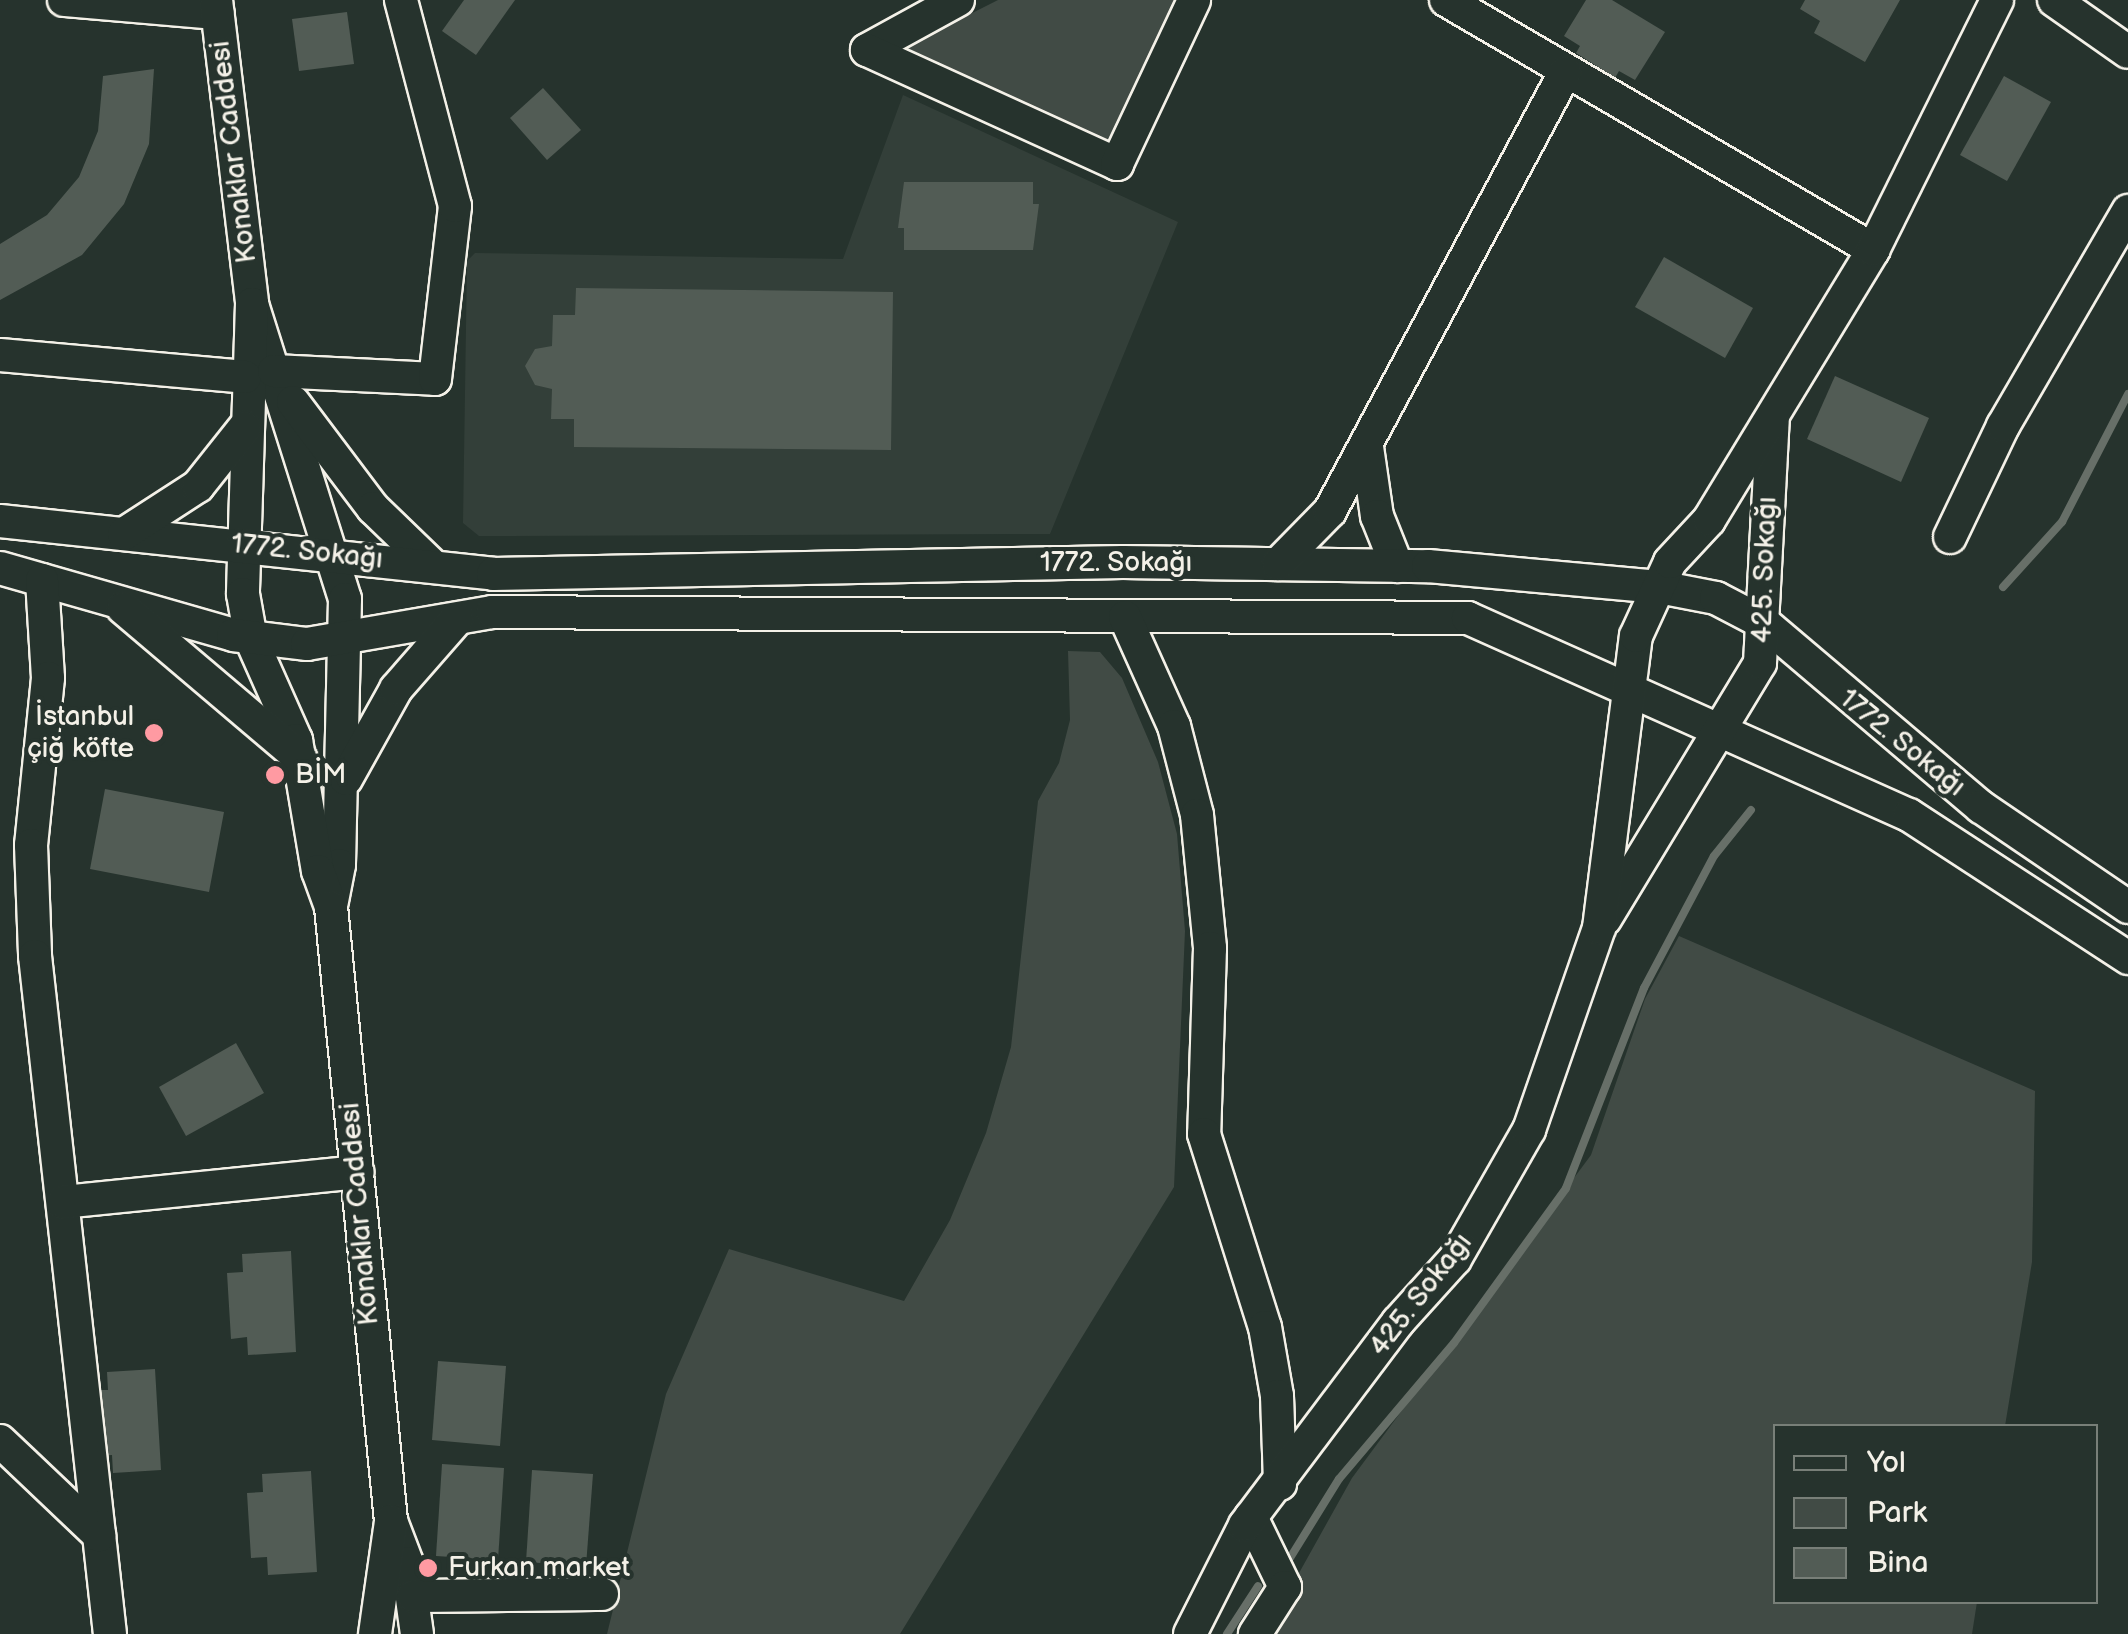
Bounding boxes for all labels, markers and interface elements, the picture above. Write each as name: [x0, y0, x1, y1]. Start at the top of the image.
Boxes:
street label: Konaklar Caddesi: [204, 39, 264, 265]
street label: 425. Sokağı: [1746, 496, 1784, 644]
street label: 1772. Sokağı: [229, 527, 385, 577]
street label: 1772. Sokağı: [1040, 546, 1192, 580]
street label: 1772. Sokağı: [1832, 682, 1972, 804]
place label: İstanbul çiğ köfte: [27, 700, 134, 766]
marker: İstanbul çiğ köfte: [143, 722, 165, 744]
place label: BİM: [295, 758, 346, 792]
marker: BİM: [264, 764, 286, 786]
street label: Konaklar Caddesi: [334, 1101, 386, 1327]
street label: 425. Sokağı: [1362, 1227, 1480, 1363]
legend: [1773, 1424, 2098, 1604]
text: Yol: [1867, 1445, 1906, 1481]
text: Park: [1867, 1495, 1927, 1531]
text: Bina: [1867, 1545, 1928, 1581]
place label: Furkan market: [448, 1551, 630, 1585]
marker: Furkan market: [417, 1557, 439, 1579]

